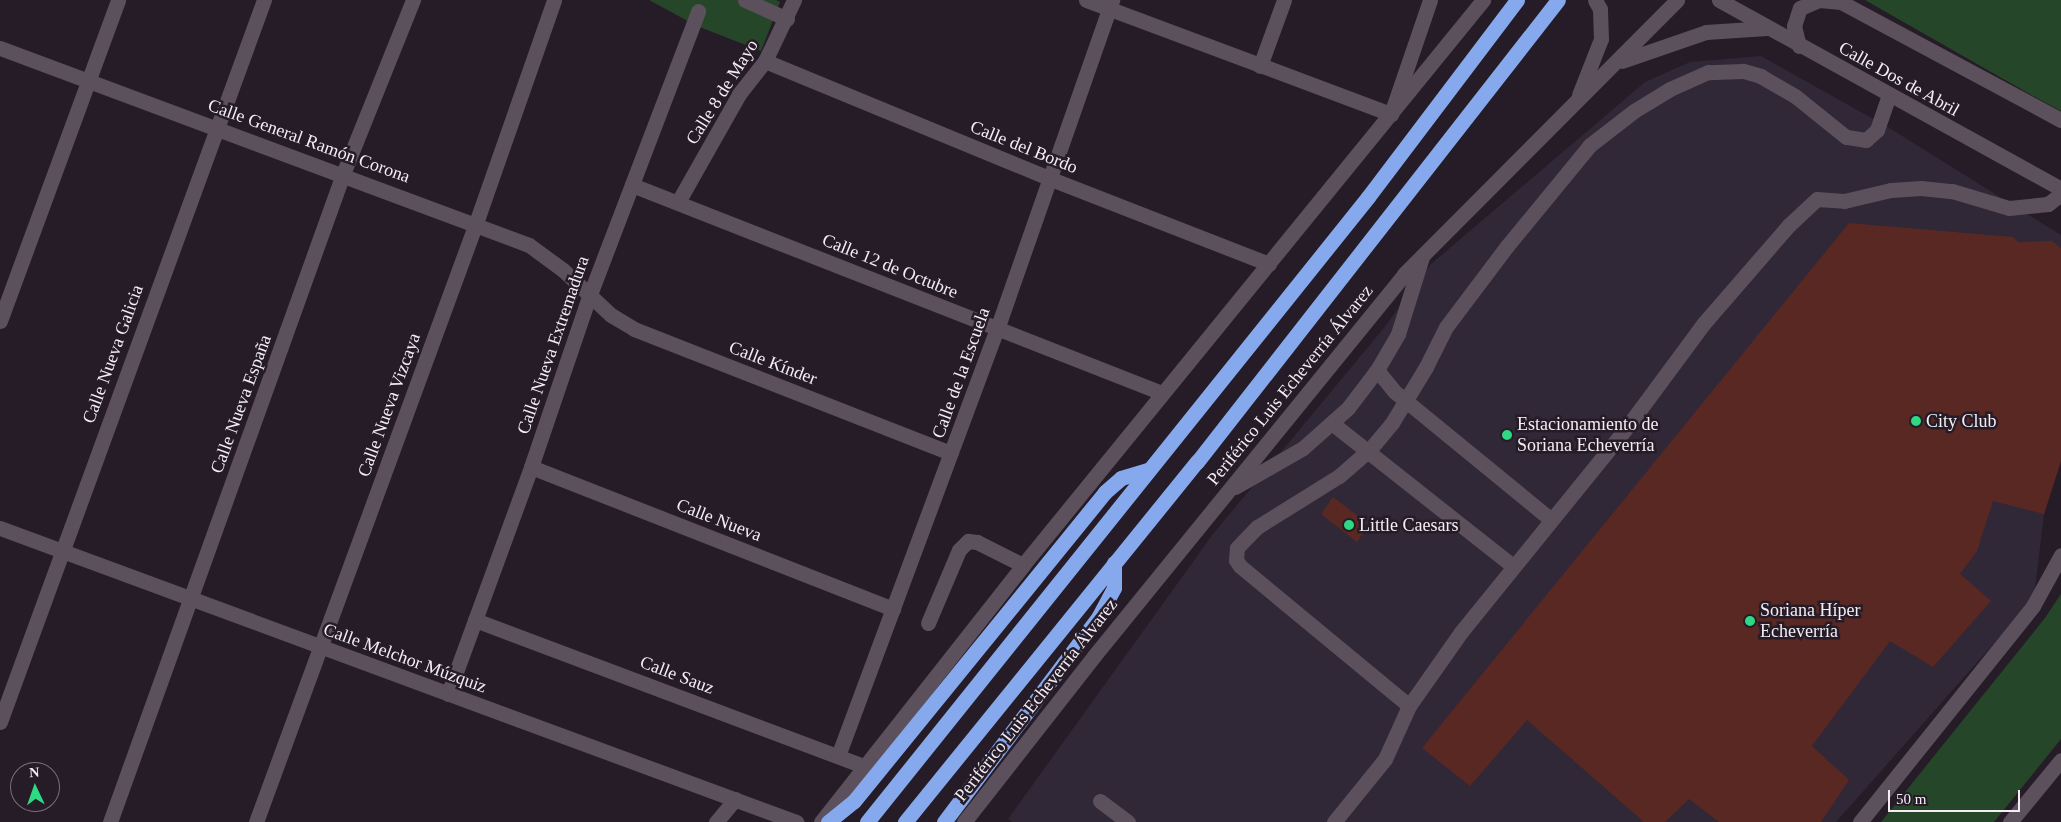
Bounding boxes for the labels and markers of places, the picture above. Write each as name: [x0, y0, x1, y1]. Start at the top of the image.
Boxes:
place label: City Club: [1926, 410, 1997, 432]
place label: Estacionamiento de Soriana Echeverría: [1517, 414, 1658, 456]
marker: City Club: [1910, 415, 1922, 427]
marker: Estacionamiento de Soriana Echeverría: [1501, 429, 1513, 441]
place label: Little Caesars: [1359, 514, 1458, 536]
marker: Little Caesars: [1343, 519, 1355, 531]
place label: Soriana Híper Echeverría: [1760, 600, 1860, 642]
marker: Soriana Híper Echeverría: [1744, 615, 1756, 627]

